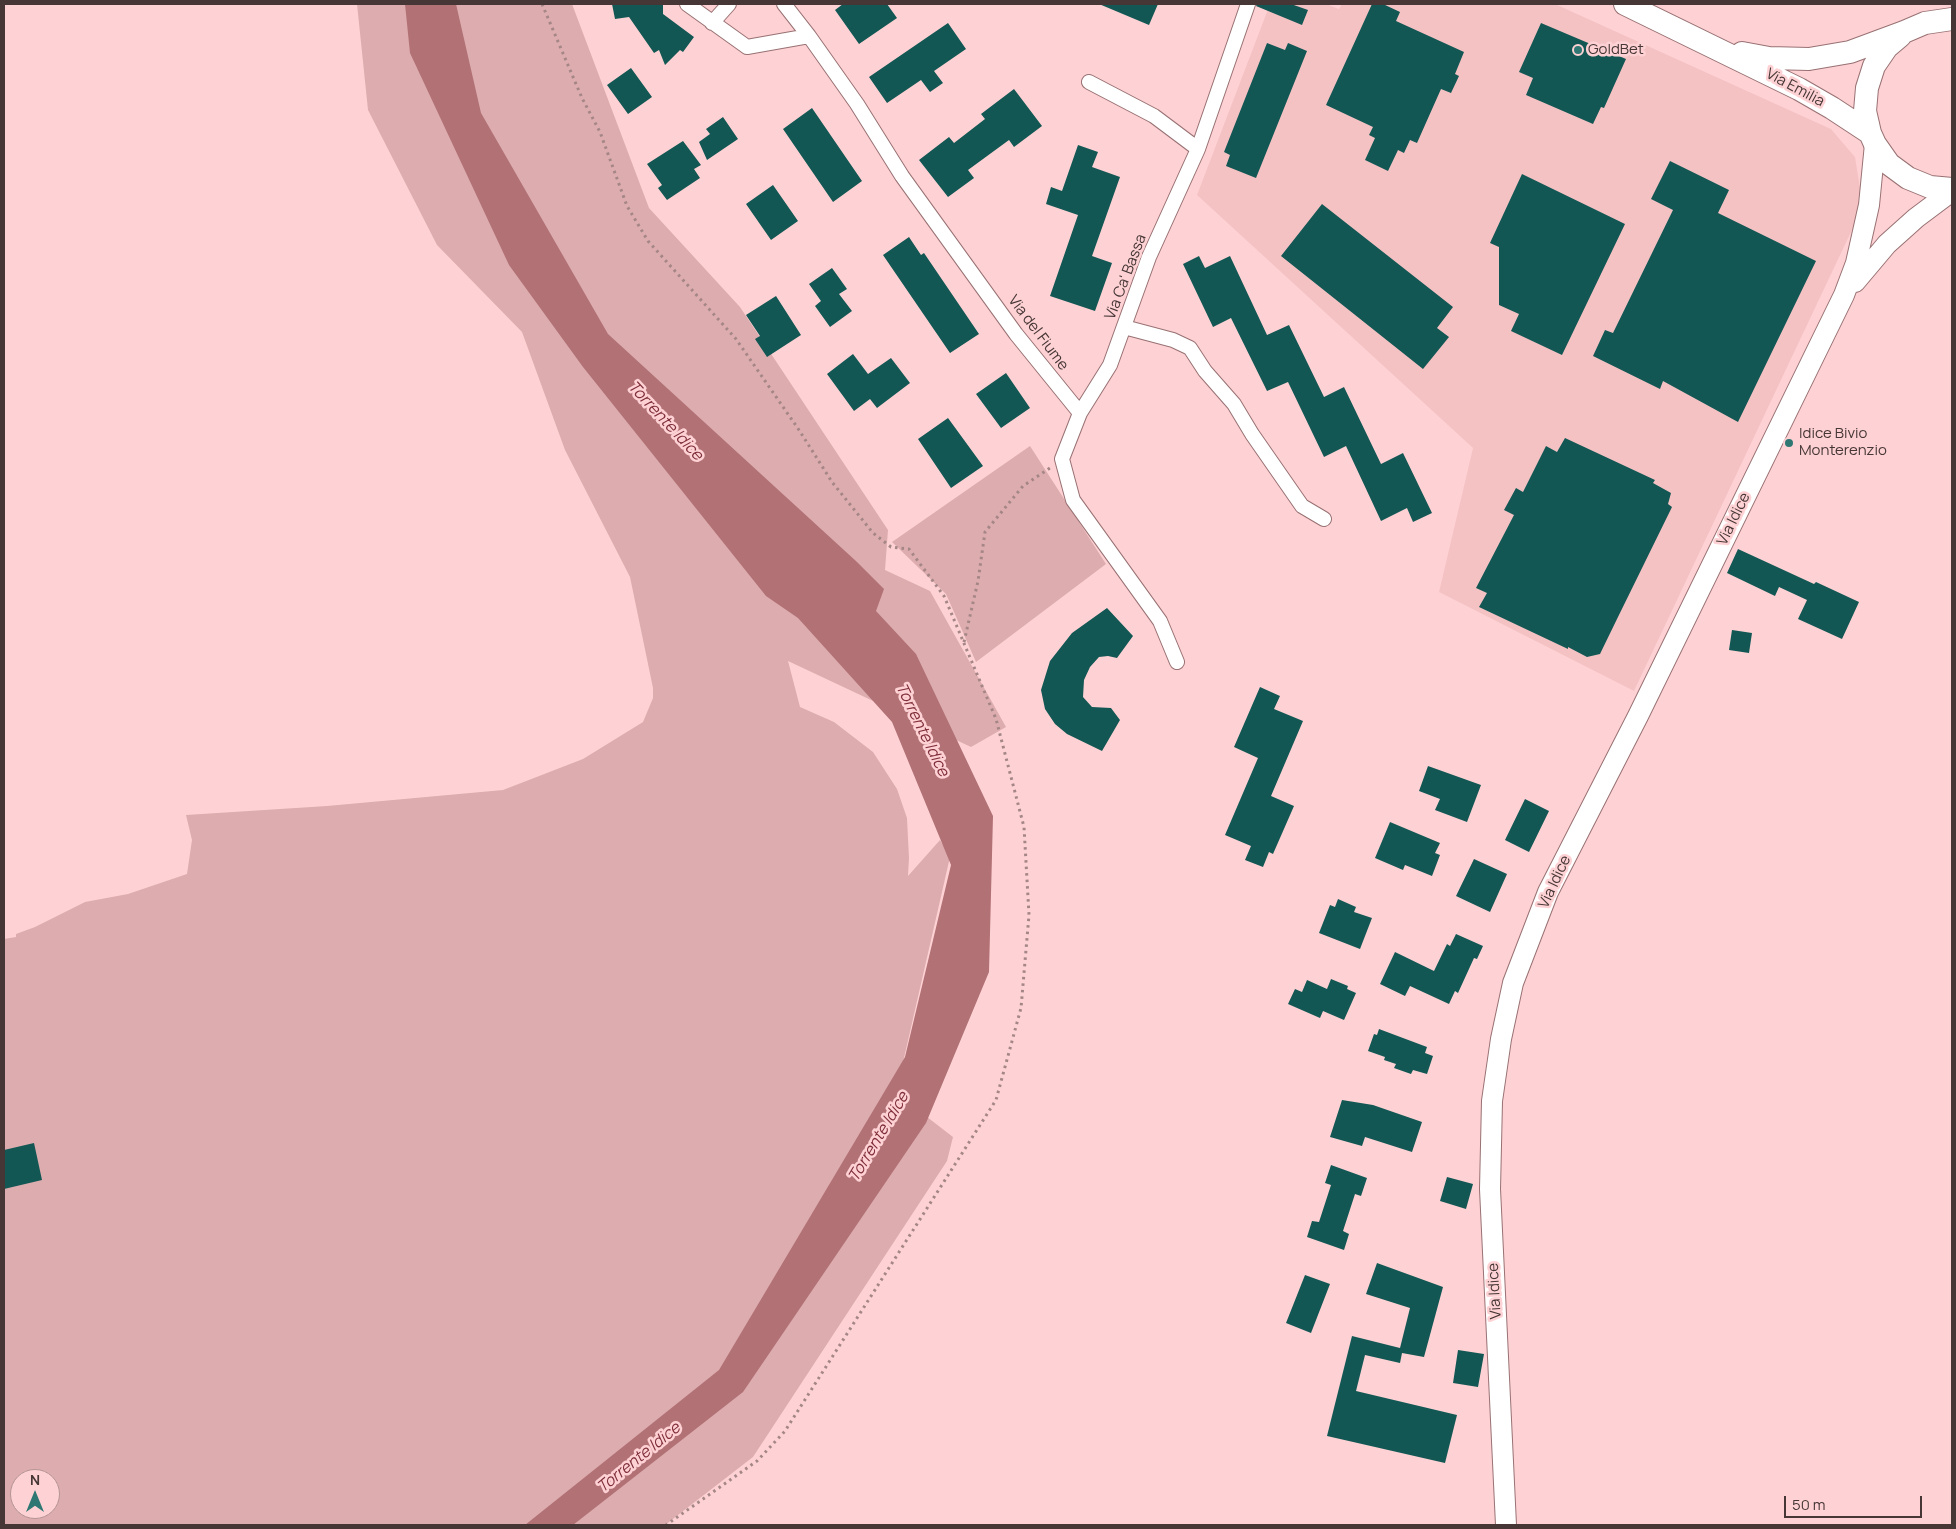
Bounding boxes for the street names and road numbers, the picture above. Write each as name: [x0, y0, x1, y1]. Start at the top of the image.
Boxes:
street label: Via Emilia: [1763, 65, 1827, 111]
street label: Via Ca' Bassa: [1101, 232, 1151, 322]
street label: Via del Fiume: [1004, 292, 1072, 374]
street label: Via Idice: [1714, 490, 1754, 548]
street label: Via Idice: [1535, 853, 1575, 911]
street label: Via Idice: [1485, 1262, 1505, 1320]

